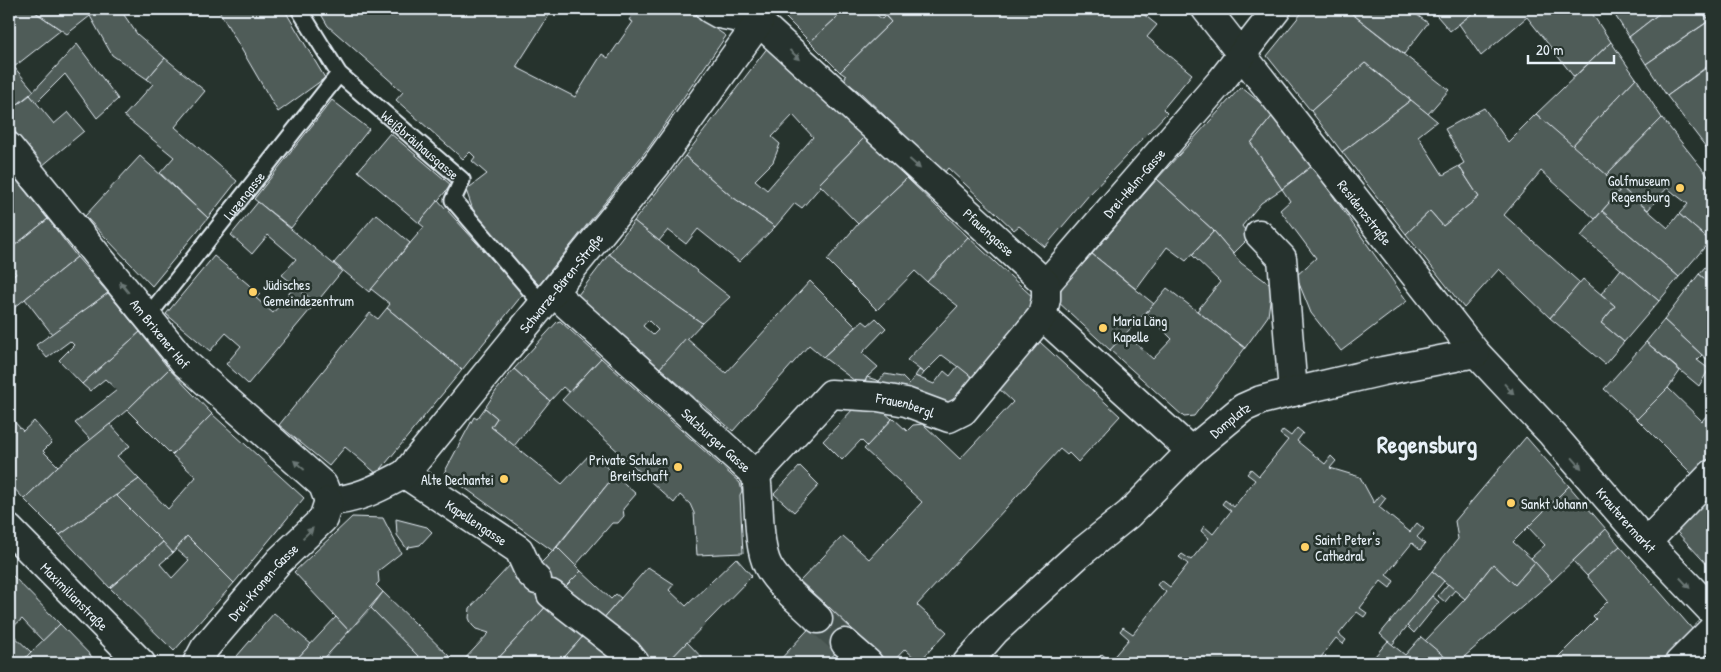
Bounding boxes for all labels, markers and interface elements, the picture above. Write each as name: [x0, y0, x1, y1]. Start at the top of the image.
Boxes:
scale bar: [1528, 32, 1615, 64]
text: 20 m: [1536, 39, 1563, 60]
one-way arrow: [789, 49, 801, 61]
street label: Weißbräuhausgasse: [377, 105, 464, 184]
street label: Drei-Helm-Gasse: [1098, 143, 1169, 221]
one-way arrow: [909, 158, 921, 170]
street label: Luzengasse: [218, 167, 269, 223]
place label: Golfmuseum Regensburg: [1608, 171, 1670, 207]
street label: Residenzstraße: [1334, 175, 1397, 249]
marker: Golfmuseum Regensburg: [1674, 182, 1686, 194]
street label: Pfauengasse: [959, 204, 1019, 261]
street label: Schwarze-Bären-Straße: [514, 229, 607, 336]
place label: Jüdisches Gemeindezentrum: [263, 275, 354, 310]
one-way arrow: [119, 281, 130, 294]
marker: Jüdisches Gemeindezentrum: [247, 286, 259, 298]
street label: Am Brixener Hof: [126, 294, 194, 373]
place label: Maria Läng Kapelle: [1113, 311, 1167, 347]
marker: Maria Läng Kapelle: [1097, 322, 1109, 334]
one-way arrow: [1503, 382, 1514, 395]
street label: Frauenbergl: [874, 387, 938, 422]
street label: Domplatz: [1205, 397, 1253, 442]
street label: Salzburger Gasse: [678, 403, 756, 476]
district label: Regensburg: [1377, 428, 1477, 461]
place label: Private Schulen Breitschaft: [589, 450, 668, 485]
one-way arrow: [1571, 456, 1582, 469]
one-way arrow: [293, 459, 306, 470]
marker: Private Schulen Breitschaft: [672, 461, 684, 473]
place label: Alte Dechantei: [421, 470, 494, 489]
marker: Alte Dechantei: [498, 473, 510, 485]
street label: Krauterermarkt: [1592, 483, 1661, 557]
street label: Kapellengasse: [442, 494, 511, 549]
place label: Sankt Johann: [1521, 494, 1588, 513]
marker: Sankt Johann: [1505, 497, 1517, 509]
one-way arrow: [302, 527, 314, 539]
place label: Saint Peter's Cathedral: [1315, 530, 1380, 565]
street label: Drei-Kronen-Gasse: [223, 538, 302, 624]
marker: Saint Peter's Cathedral: [1299, 541, 1311, 553]
street label: Maximilianstraße: [37, 558, 113, 635]
one-way arrow: [1679, 577, 1691, 589]

